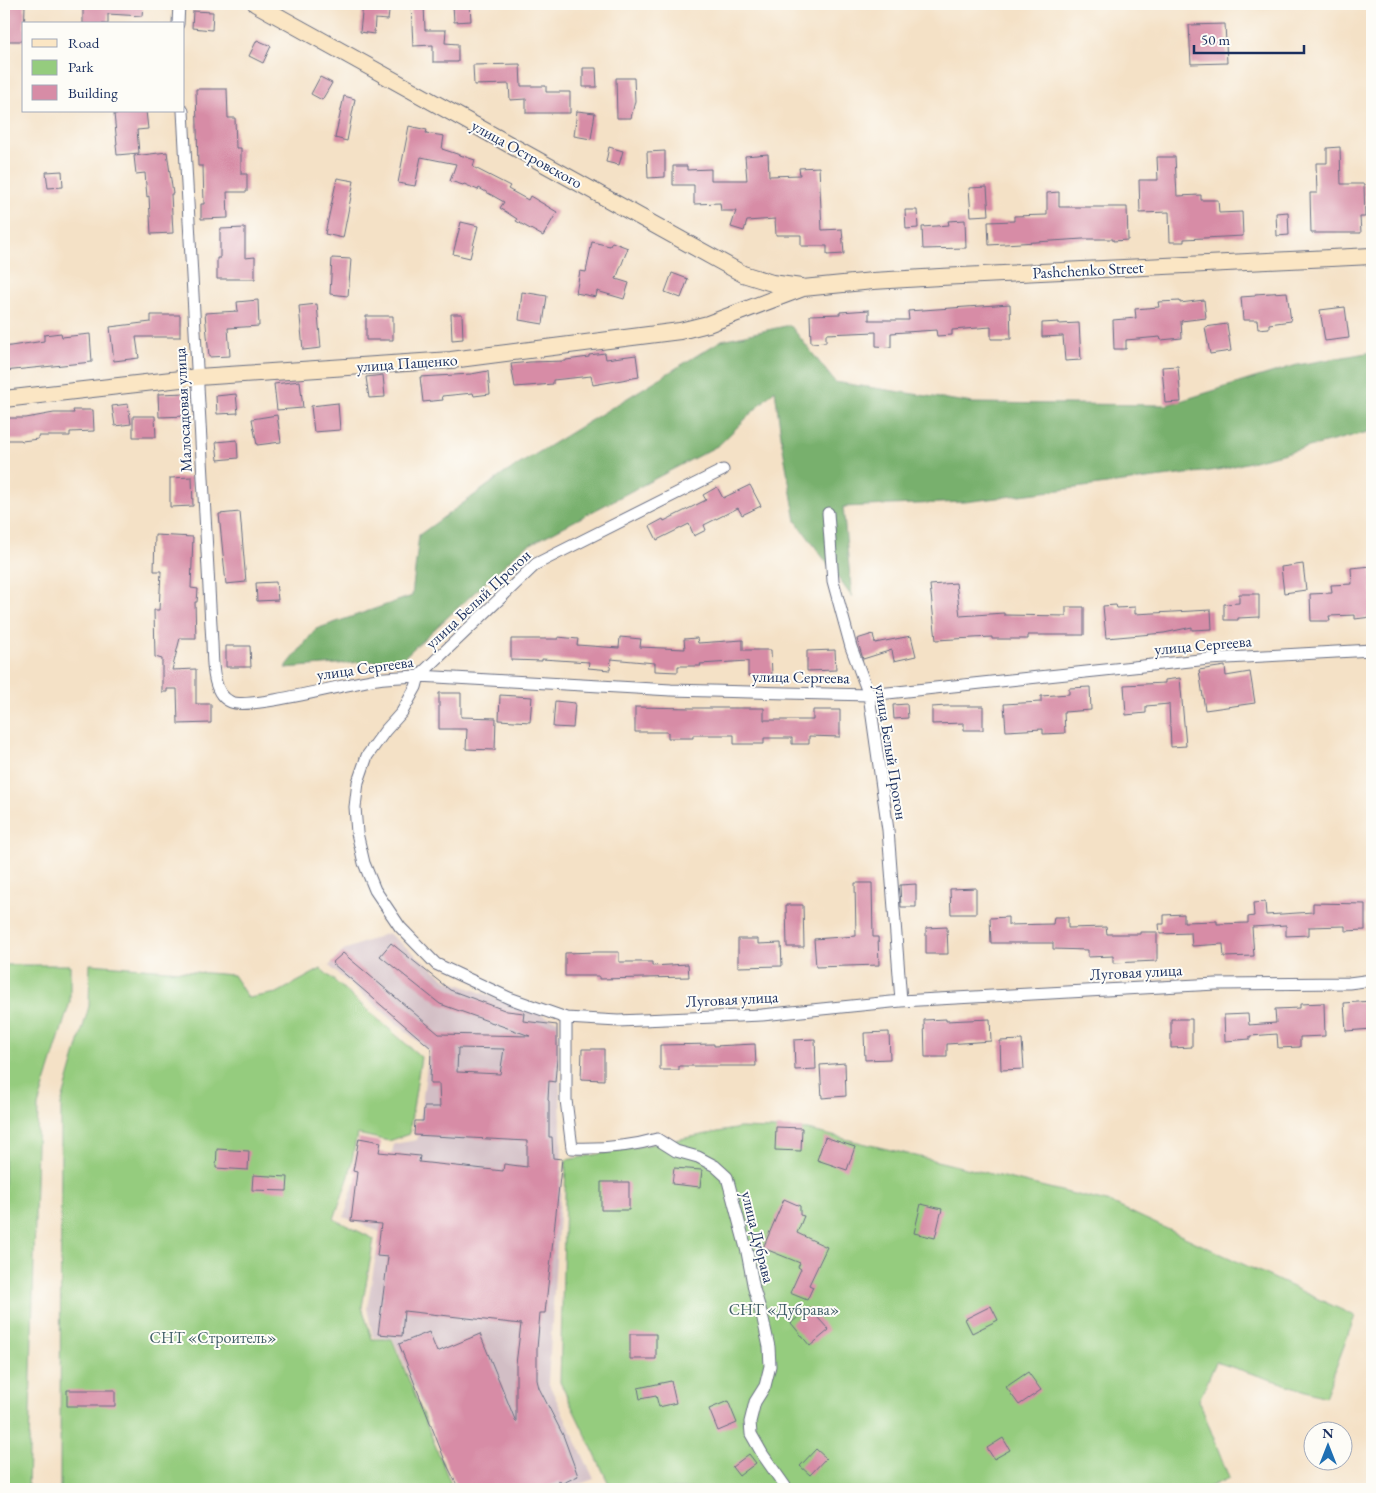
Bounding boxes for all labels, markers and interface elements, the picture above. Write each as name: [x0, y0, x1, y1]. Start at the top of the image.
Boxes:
legend: [22, 22, 185, 112]
scale bar: [1194, 22, 1304, 54]
text: 50 m: [1201, 30, 1230, 49]
text: Road: [68, 33, 100, 52]
text: Park: [68, 57, 95, 76]
text: Building: [68, 83, 118, 102]
street label: улица Островского: [468, 115, 586, 193]
street label: Pashchenko Street: [1032, 257, 1144, 283]
street label: Малосадовая улица: [169, 347, 197, 473]
street label: улица Пащенко: [356, 349, 458, 377]
street label: улица Белый Прогон: [421, 545, 535, 653]
street label: улица Сергеева: [1153, 630, 1253, 660]
street label: улица Сергеева: [315, 651, 415, 685]
street label: улица Сергеева: [752, 666, 851, 688]
street label: улица Белый Прогон: [870, 683, 912, 821]
street label: Луговая улица: [1089, 959, 1184, 985]
street label: Луговая улица: [685, 986, 780, 1012]
street label: улица Дубрава: [736, 1189, 780, 1286]
park label: СНТ «Дубрава»: [729, 1299, 839, 1320]
park label: СНТ «Строитель»: [150, 1327, 276, 1348]
north arrow: [1304, 1420, 1354, 1470]
text: N: [1322, 1424, 1334, 1442]

